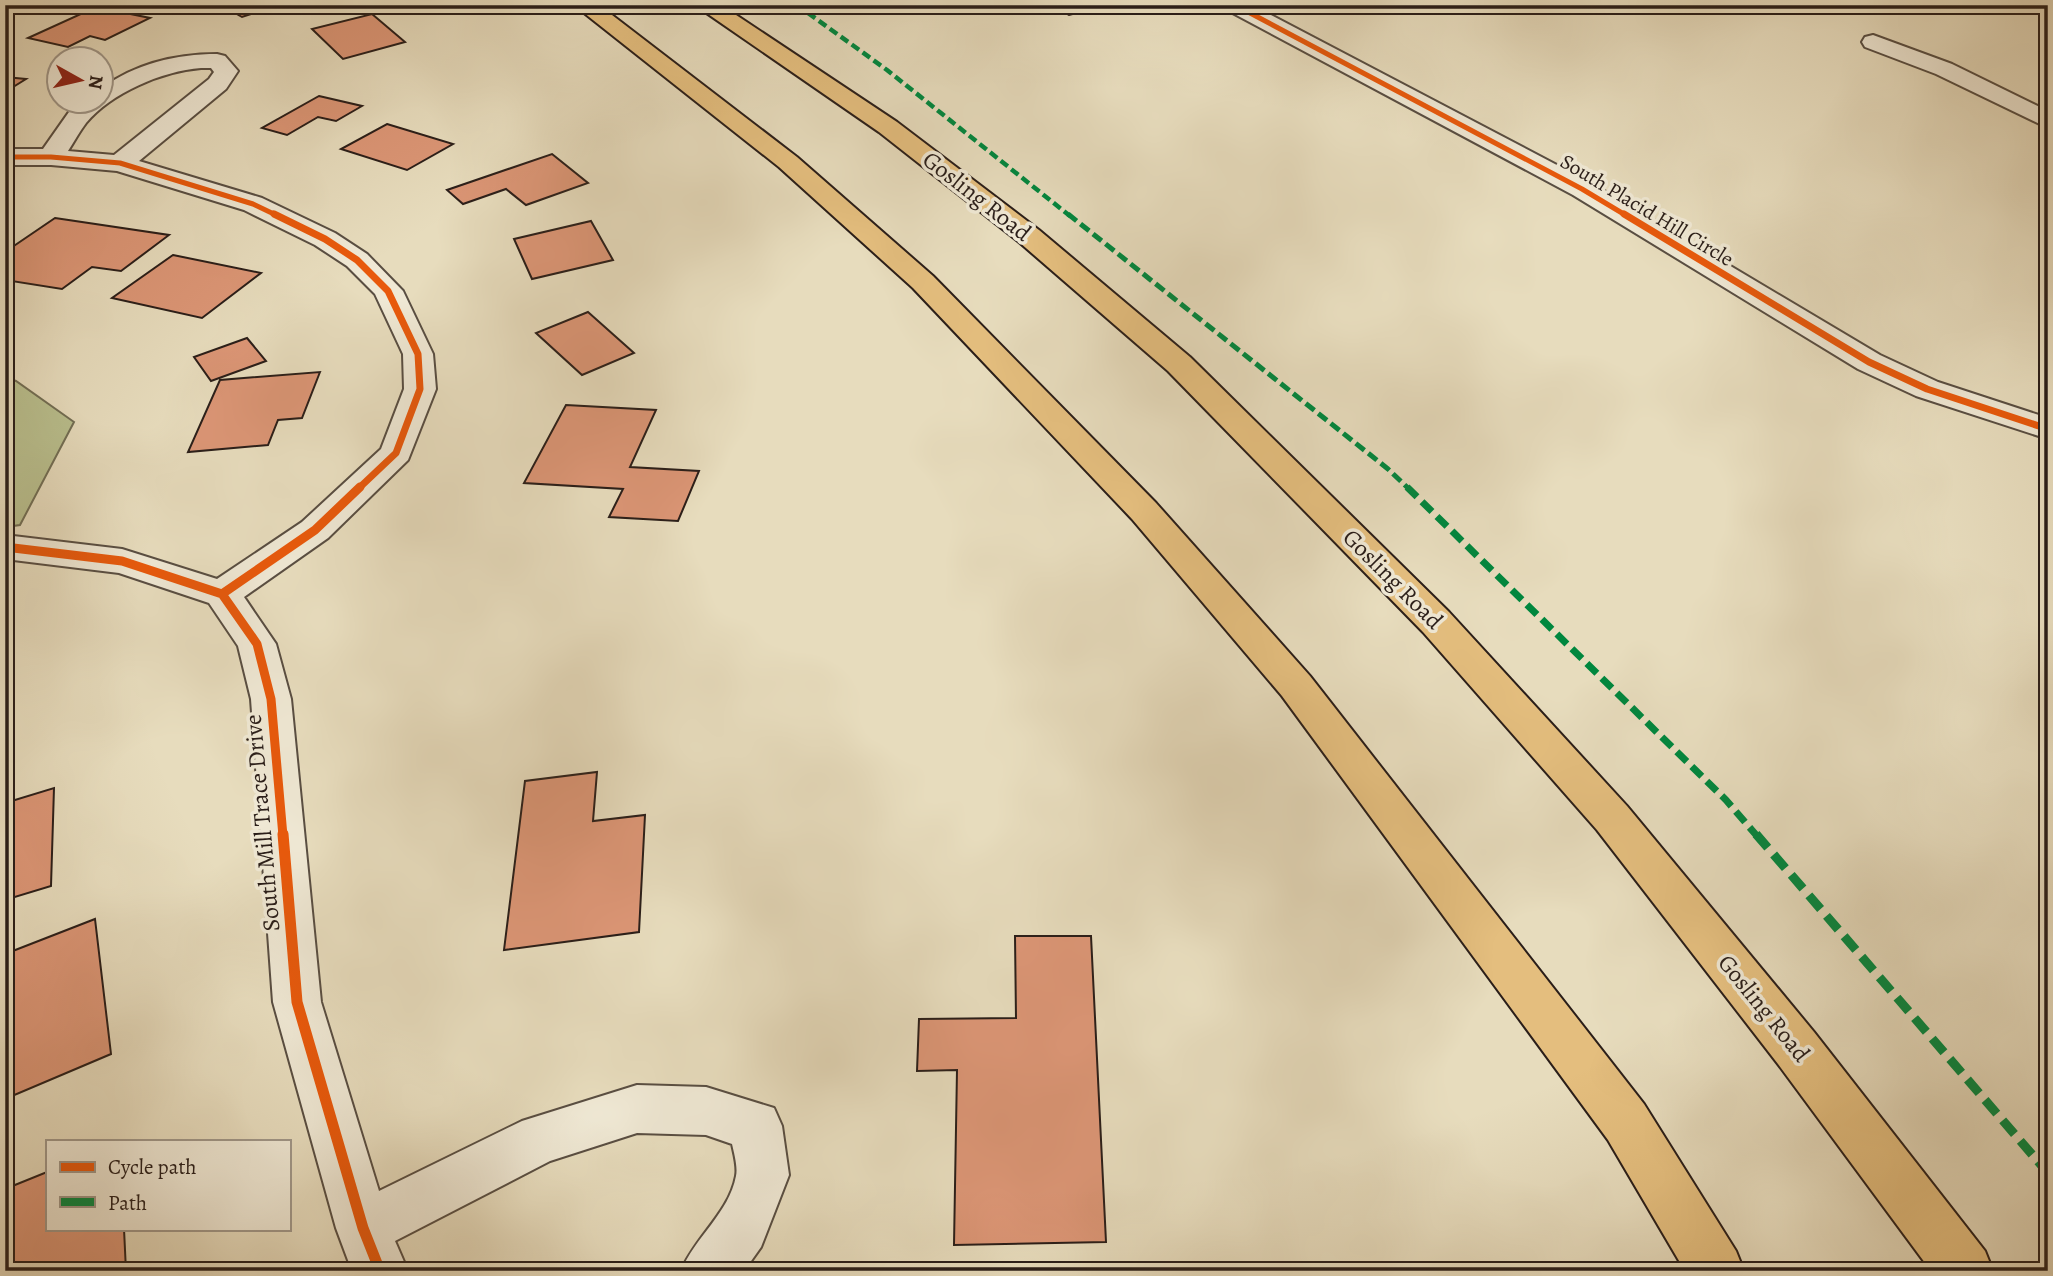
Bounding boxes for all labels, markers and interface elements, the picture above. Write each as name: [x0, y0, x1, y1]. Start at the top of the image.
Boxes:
north arrow: [46, 46, 116, 116]
text: N: [82, 74, 110, 91]
street label: Gosling Road: [916, 143, 1038, 249]
street label: South Placid Hill Circle: [1555, 147, 1739, 273]
street label: Gosling Road: [1336, 522, 1450, 636]
street label: South Mill Trace Drive: [237, 713, 287, 933]
street label: Gosling Road: [1711, 948, 1817, 1069]
legend: [46, 1140, 290, 1230]
text: Cycle path: [108, 1153, 197, 1181]
text: Path: [108, 1189, 147, 1217]

